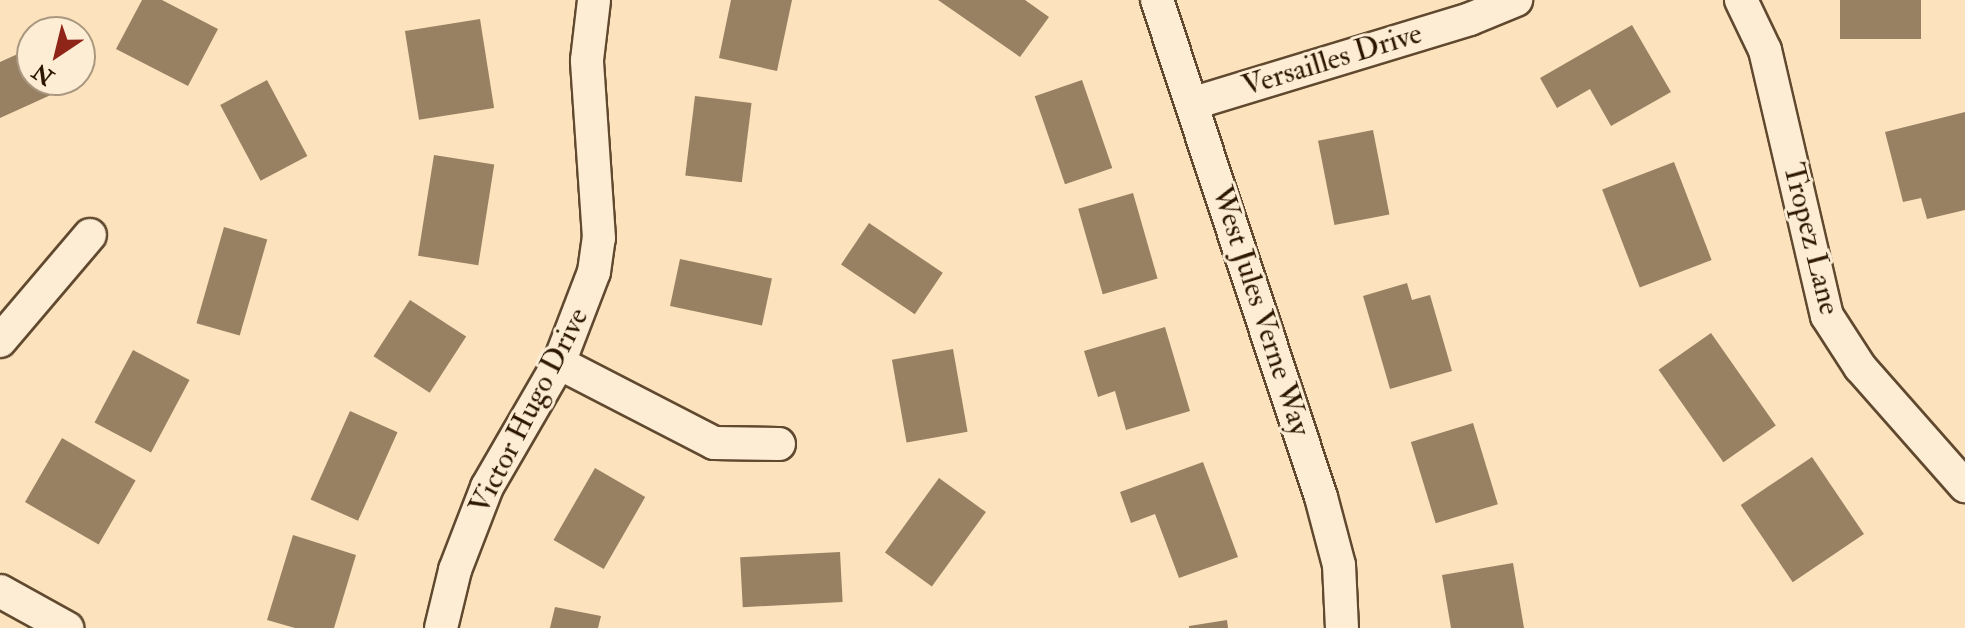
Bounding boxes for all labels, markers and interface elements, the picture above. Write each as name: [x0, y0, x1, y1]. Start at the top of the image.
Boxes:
north arrow: [16, 16, 96, 96]
street label: Versailles Drive: [1238, 16, 1426, 104]
text: N: [27, 57, 59, 91]
street label: Tropez Lane: [1775, 159, 1847, 319]
street label: West Jules Verne Way: [1204, 182, 1318, 440]
street label: Victor Hugo Drive: [462, 302, 596, 520]

